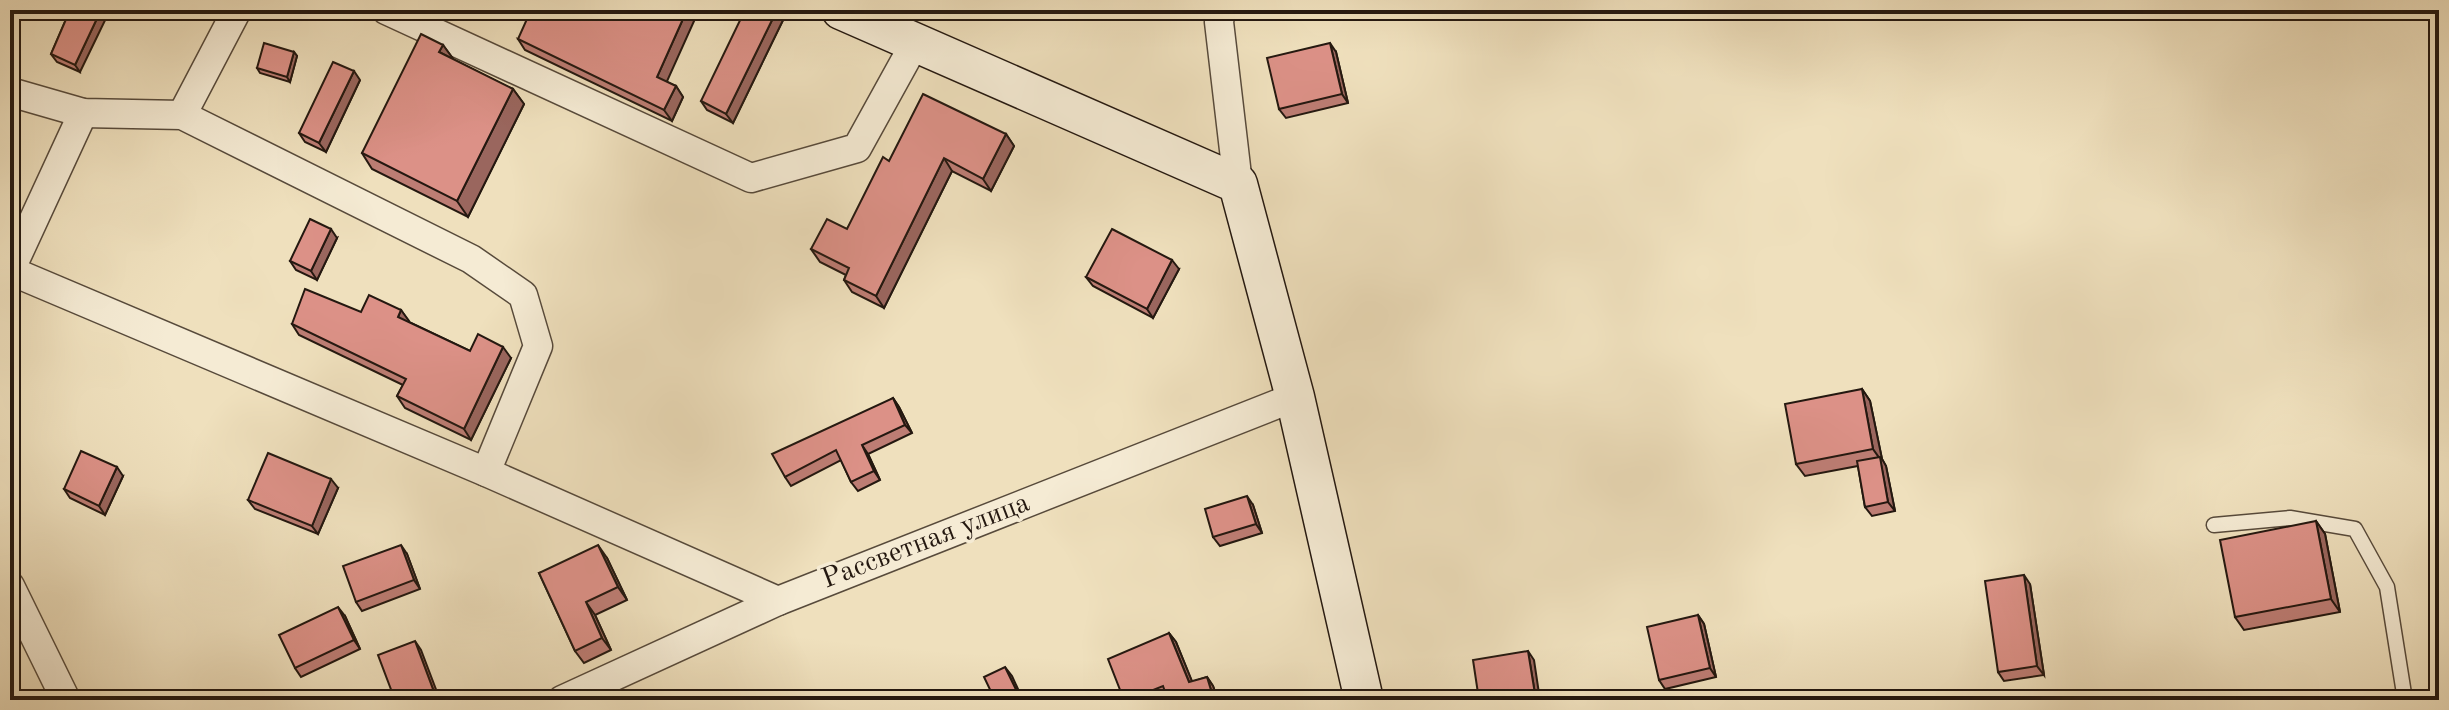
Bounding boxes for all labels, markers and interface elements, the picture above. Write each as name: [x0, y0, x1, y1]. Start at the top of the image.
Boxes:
street label: Рассветная улица: [818, 489, 1034, 594]

